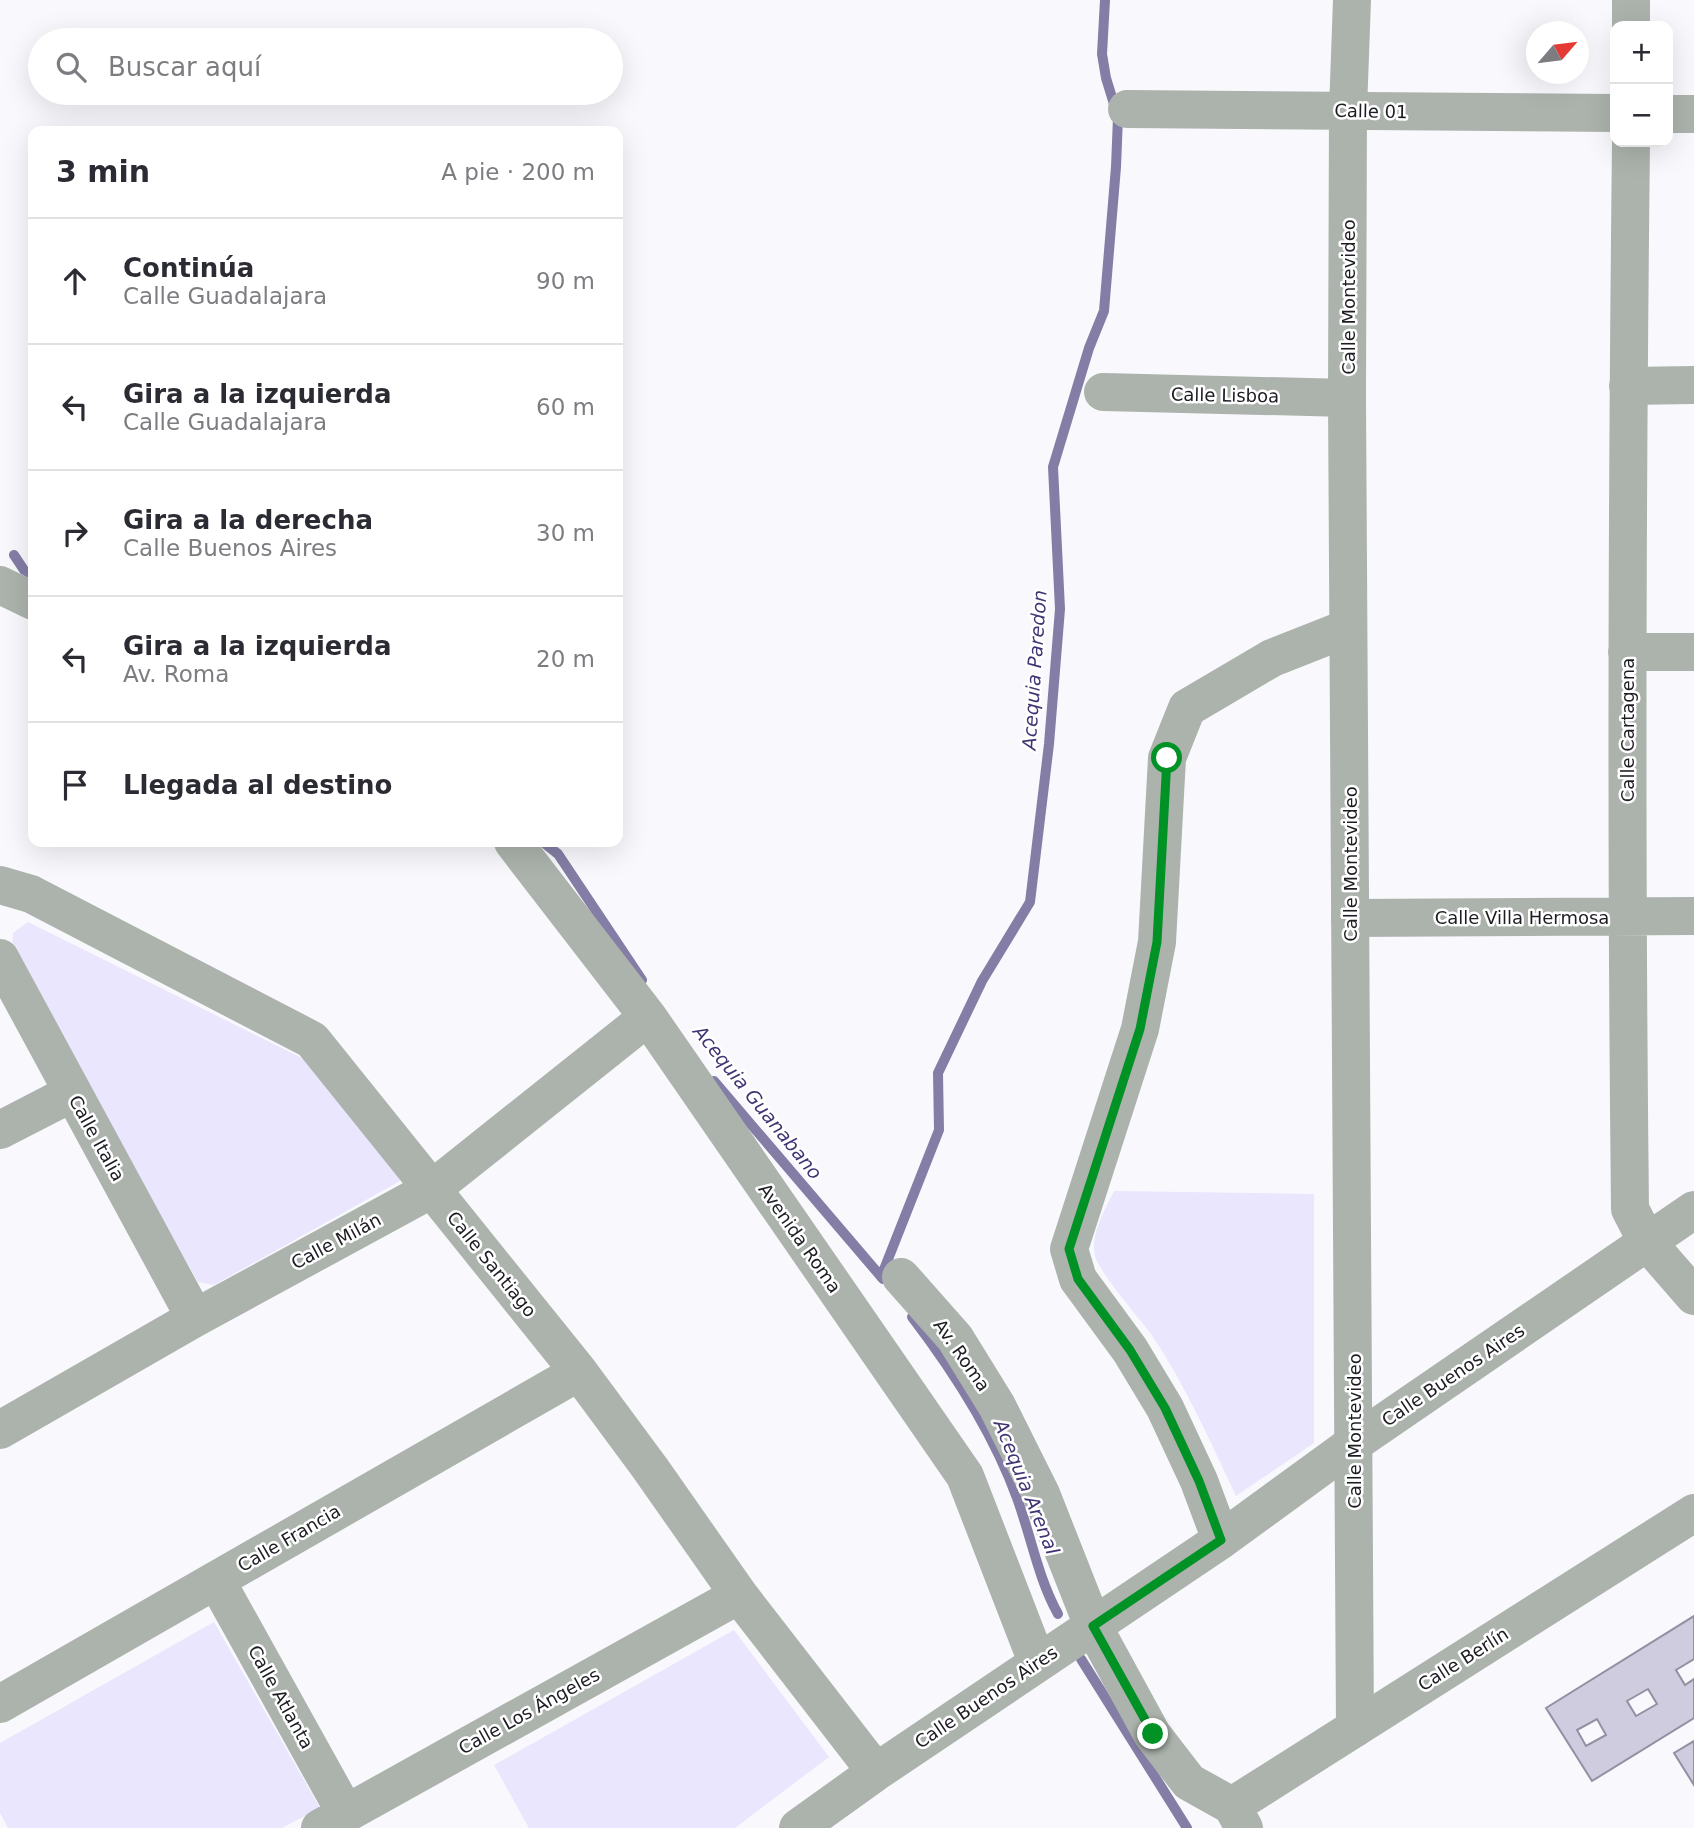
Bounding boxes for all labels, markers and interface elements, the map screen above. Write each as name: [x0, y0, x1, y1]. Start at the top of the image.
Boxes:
north arrow: [1526, 21, 1589, 84]
map controls: [1610, 21, 1673, 147]
button: +: [1610, 21, 1673, 84]
search box: [28, 28, 623, 105]
icon: search: [52, 48, 90, 86]
text: Buscar aquí: [108, 52, 261, 82]
button: −: [1610, 84, 1673, 147]
street label: Calle 01: [1334, 100, 1408, 122]
text: 3 min: [56, 154, 150, 189]
text: A pie · 200 m: [441, 159, 595, 185]
street label: Calle Montevideo: [1338, 219, 1359, 375]
text: Continúa: [123, 253, 254, 283]
icon: ahead: [56, 262, 94, 300]
text: 90 m: [536, 268, 595, 294]
text: Calle Guadalajara: [123, 283, 327, 309]
text: Gira a la izquierda: [123, 379, 391, 409]
street label: Calle Lisboa: [1171, 384, 1279, 406]
icon: left: [56, 388, 94, 426]
text: 60 m: [536, 394, 595, 420]
text: Calle Guadalajara: [123, 409, 327, 435]
text: Gira a la derecha: [123, 505, 373, 535]
icon: right: [56, 514, 94, 552]
text: 30 m: [536, 520, 595, 546]
text: Calle Buenos Aires: [123, 535, 337, 561]
water label: Acequia Paredon: [1017, 589, 1051, 753]
text: Gira a la izquierda: [123, 631, 391, 661]
icon: left: [56, 640, 94, 678]
text: 20 m: [536, 646, 595, 672]
street label: Calle Cartagena: [1617, 658, 1638, 802]
text: Av. Roma: [123, 661, 229, 687]
route start: [1151, 742, 1182, 773]
icon: arrive: [56, 766, 94, 804]
text: Llegada al destino: [123, 770, 392, 800]
street label: Calle Montevideo: [1340, 786, 1361, 942]
street label: Calle Villa Hermosa: [1435, 907, 1609, 928]
water label: Acequia Guanabano: [688, 1019, 827, 1183]
street label: Calle Italia: [65, 1091, 129, 1185]
street label: Avenida Roma: [754, 1179, 846, 1297]
street label: Calle Santiago: [443, 1207, 541, 1321]
street label: Calle Milán: [288, 1209, 384, 1273]
street label: Av. Roma: [930, 1315, 994, 1395]
street label: Calle Buenos Aires: [1378, 1319, 1528, 1431]
street label: Calle Montevideo: [1344, 1353, 1365, 1509]
water label: Acequia Arenal: [989, 1414, 1064, 1558]
street label: Calle Francia: [234, 1500, 344, 1576]
street label: Calle Berlín: [1414, 1623, 1512, 1695]
street label: Calle Buenos Aires: [911, 1641, 1061, 1753]
street label: Calle Atlanta: [244, 1642, 318, 1752]
street label: Calle Los Ángeles: [455, 1664, 603, 1758]
route end: [1137, 1718, 1168, 1749]

